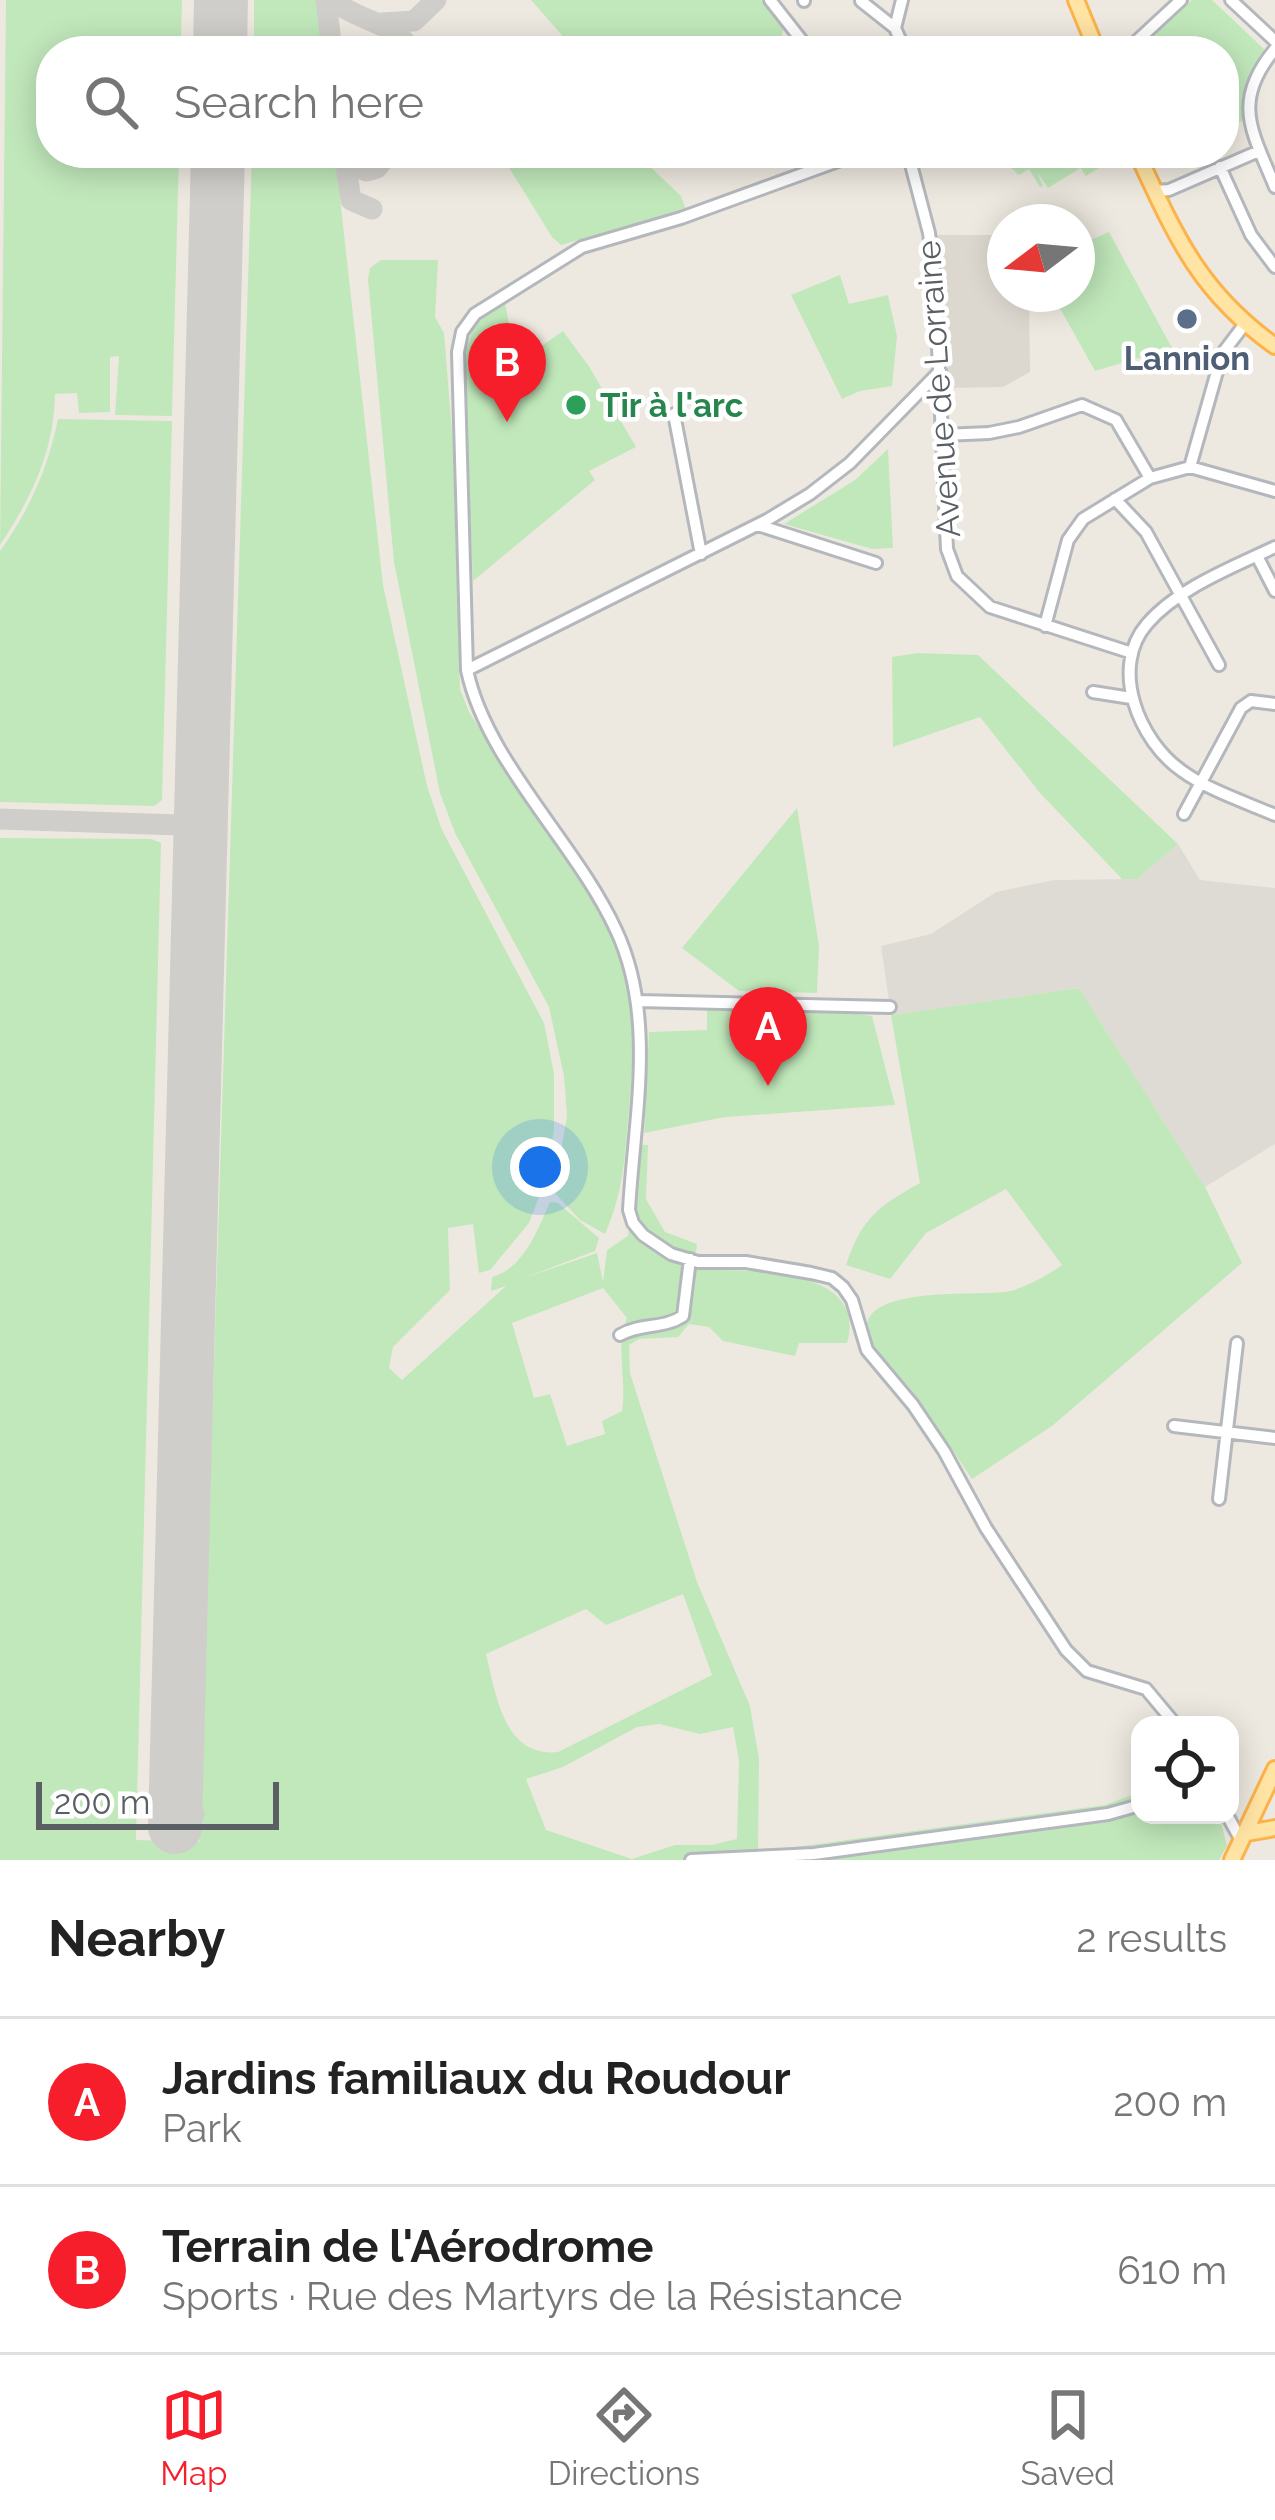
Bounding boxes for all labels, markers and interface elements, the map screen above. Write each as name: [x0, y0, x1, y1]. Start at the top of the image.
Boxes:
search box: [36, 36, 1239, 168]
icon: search: [78, 69, 144, 135]
text: Search here: [174, 76, 424, 129]
north arrow: [987, 204, 1095, 312]
street label: Avenue de Lorraine: [909, 239, 968, 539]
marker: Lannion: [1174, 306, 1200, 332]
pin: B: [468, 323, 546, 422]
place label: Lannion: [1124, 339, 1250, 378]
place label: Tir à l'arc: [600, 386, 743, 425]
marker: Tir à l'arc: [563, 392, 589, 418]
pin: A: [729, 987, 807, 1086]
your location: [510, 1137, 570, 1197]
map controls: [1131, 1716, 1239, 1824]
button: locate: [1131, 1716, 1239, 1824]
scale bar: [36, 1776, 279, 1829]
text: 200 m: [54, 1783, 150, 1822]
text: Nearby: [48, 1908, 225, 1968]
text: 2 results: [1076, 1915, 1227, 1961]
text: Jardins familiaux du Roudour: [162, 2052, 791, 2105]
text: A: [74, 2079, 100, 2125]
text: 200 m: [1113, 2079, 1227, 2125]
text: Park: [162, 2105, 242, 2151]
text: Terrain de l'Aérodrome: [162, 2220, 653, 2273]
text: B: [74, 2247, 100, 2293]
text: 610 m: [1117, 2247, 1227, 2293]
text: Sports · Rue des Martyrs de la Résistance: [162, 2273, 903, 2319]
tab: Map: [160, 2382, 227, 2493]
tab: Directions: [548, 2382, 700, 2493]
tab: Saved: [1020, 2382, 1115, 2493]

